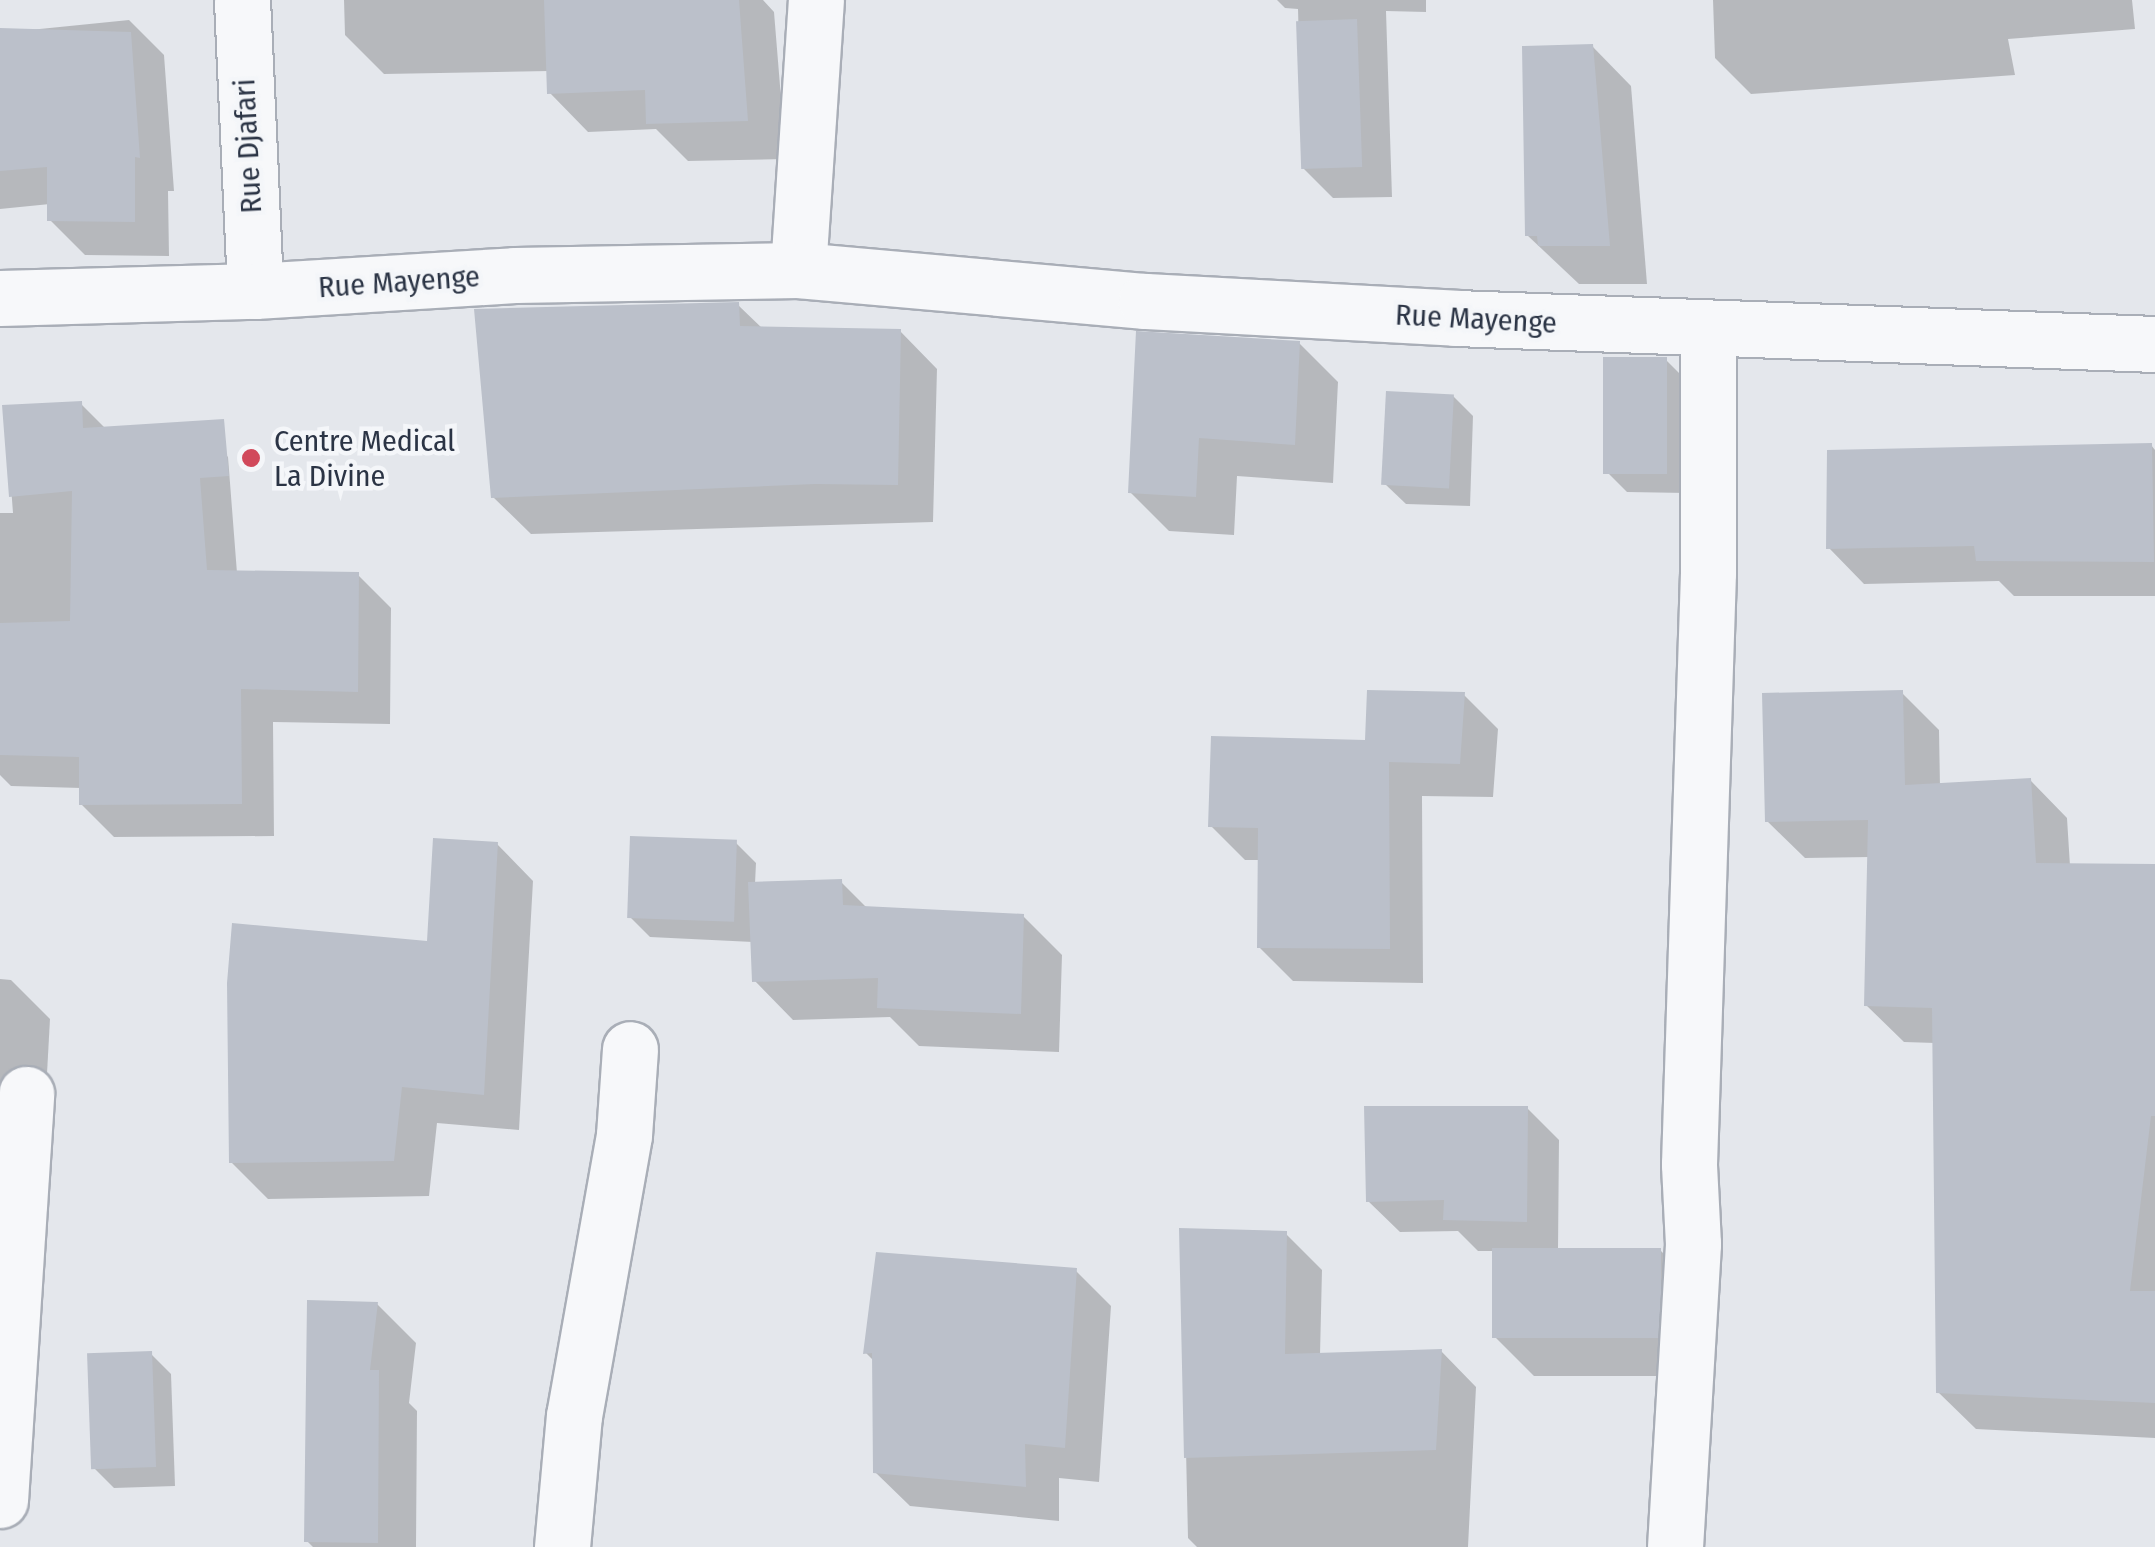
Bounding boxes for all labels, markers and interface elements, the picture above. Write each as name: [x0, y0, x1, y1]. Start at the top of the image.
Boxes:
street label: Rue Djafari: [226, 78, 270, 214]
street label: Rue Mayenge: [317, 258, 481, 306]
street label: Rue Mayenge: [1394, 297, 1558, 341]
place label: Centre Medical La Divine: [274, 423, 455, 494]
marker: Centre Medical La Divine: [238, 445, 264, 471]

